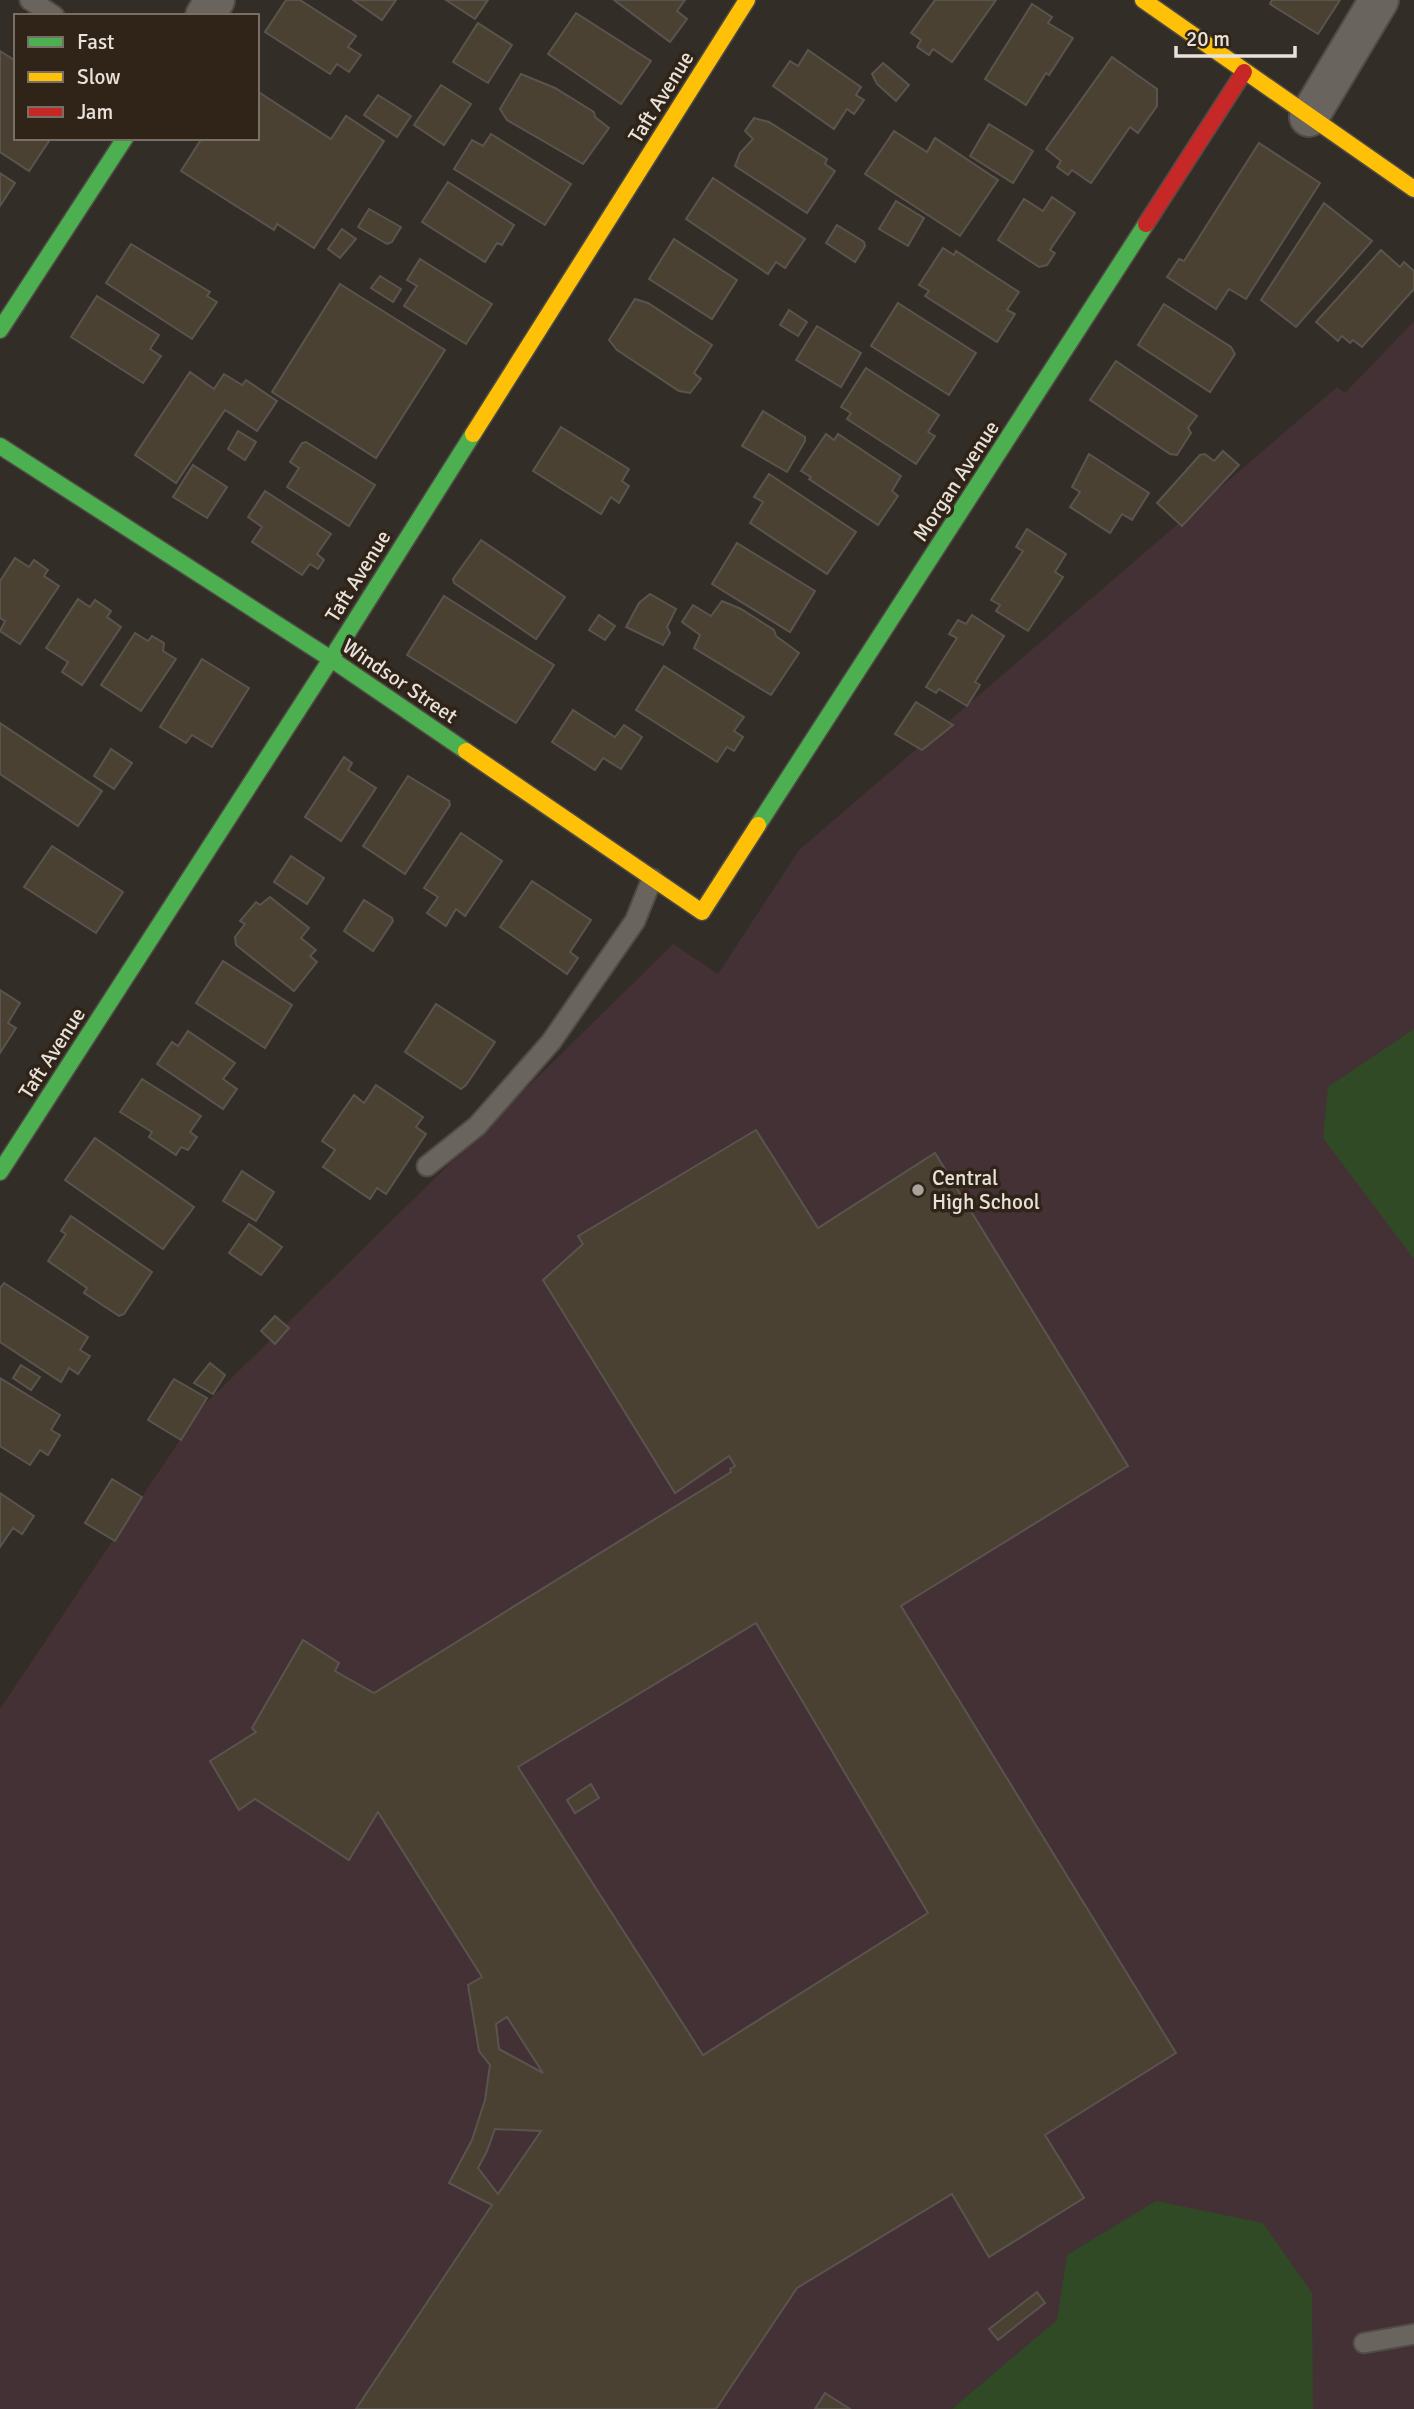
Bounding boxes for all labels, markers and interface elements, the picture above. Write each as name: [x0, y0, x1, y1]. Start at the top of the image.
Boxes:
legend: [14, 14, 259, 140]
scale bar: [1176, 14, 1295, 58]
text: 20 m: [1186, 26, 1230, 52]
text: Fast: [77, 29, 114, 55]
street label: Taft Avenue: [623, 46, 699, 148]
text: Slow: [77, 64, 121, 90]
text: Jam: [77, 99, 113, 125]
street label: Morgan Avenue: [907, 416, 1005, 546]
street label: Taft Avenue: [320, 525, 396, 627]
street label: Windsor Street: [337, 633, 463, 729]
street label: Taft Avenue: [13, 1003, 91, 1103]
place label: Central High School: [932, 1165, 1040, 1215]
marker: Central High School: [910, 1182, 926, 1198]

